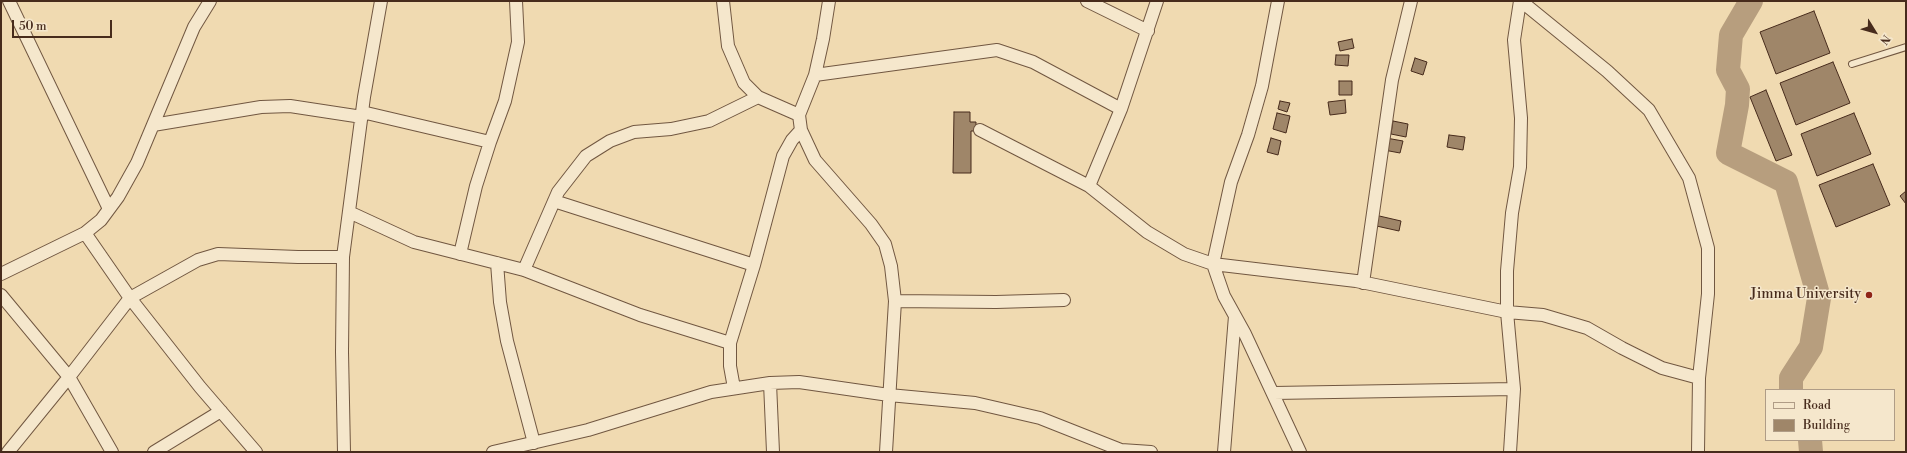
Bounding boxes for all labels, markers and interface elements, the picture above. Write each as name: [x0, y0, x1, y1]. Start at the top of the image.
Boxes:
scale bar: [14, 12, 114, 38]
north arrow: [1855, 12, 1895, 52]
text: 50 m: [19, 19, 47, 34]
text: N: [1876, 32, 1893, 47]
place label: Jimma University: [1750, 287, 1861, 303]
marker: Jimma University: [1864, 290, 1874, 300]
legend: [1765, 389, 1895, 441]
text: Road: [1803, 398, 1831, 413]
text: Building: [1803, 418, 1850, 433]

